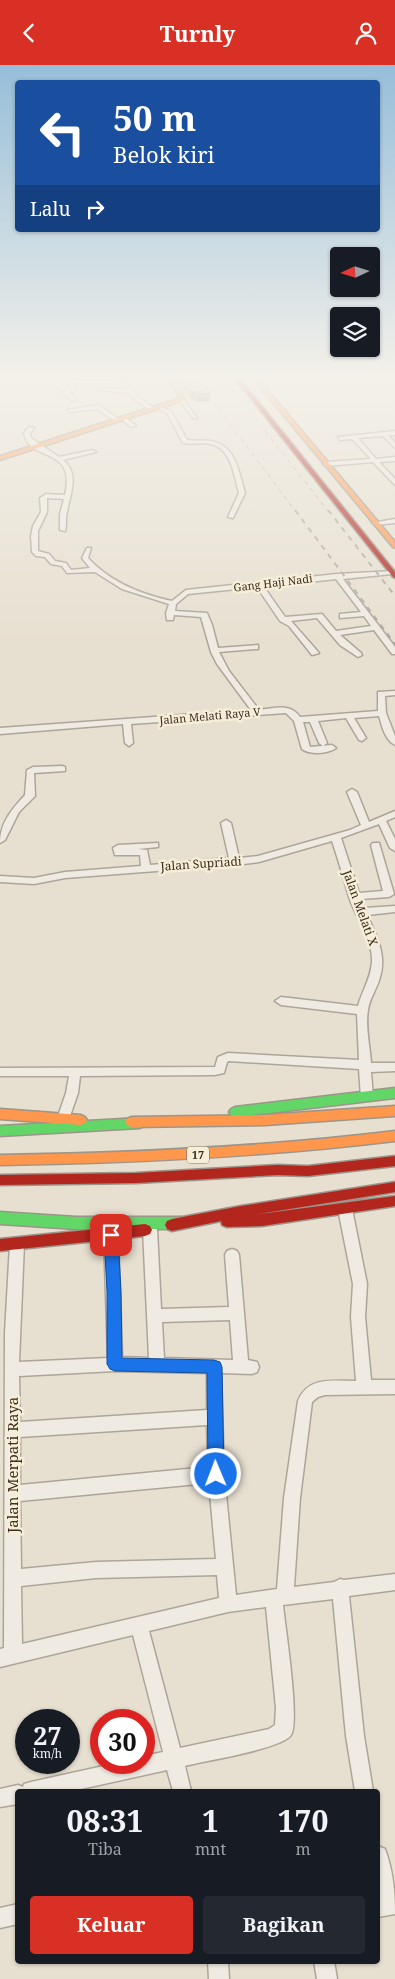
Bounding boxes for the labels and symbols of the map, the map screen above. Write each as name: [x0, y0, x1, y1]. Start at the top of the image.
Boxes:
north arrow: [330, 247, 380, 297]
street label: Gang Haji Nadi: [233, 570, 314, 595]
street label: Jalan Melati Raya V: [158, 704, 262, 727]
street label: Jalan Supriadi: [159, 852, 242, 875]
street label: Jalan Melati X: [339, 867, 382, 948]
road number: 17: [187, 1147, 209, 1163]
pin: [90, 1214, 132, 1256]
street label: Jalan Merpati Raya: [2, 1397, 22, 1534]
position arrow: [189, 1447, 241, 1499]
speed limit sign: 30: [90, 1709, 155, 1774]

